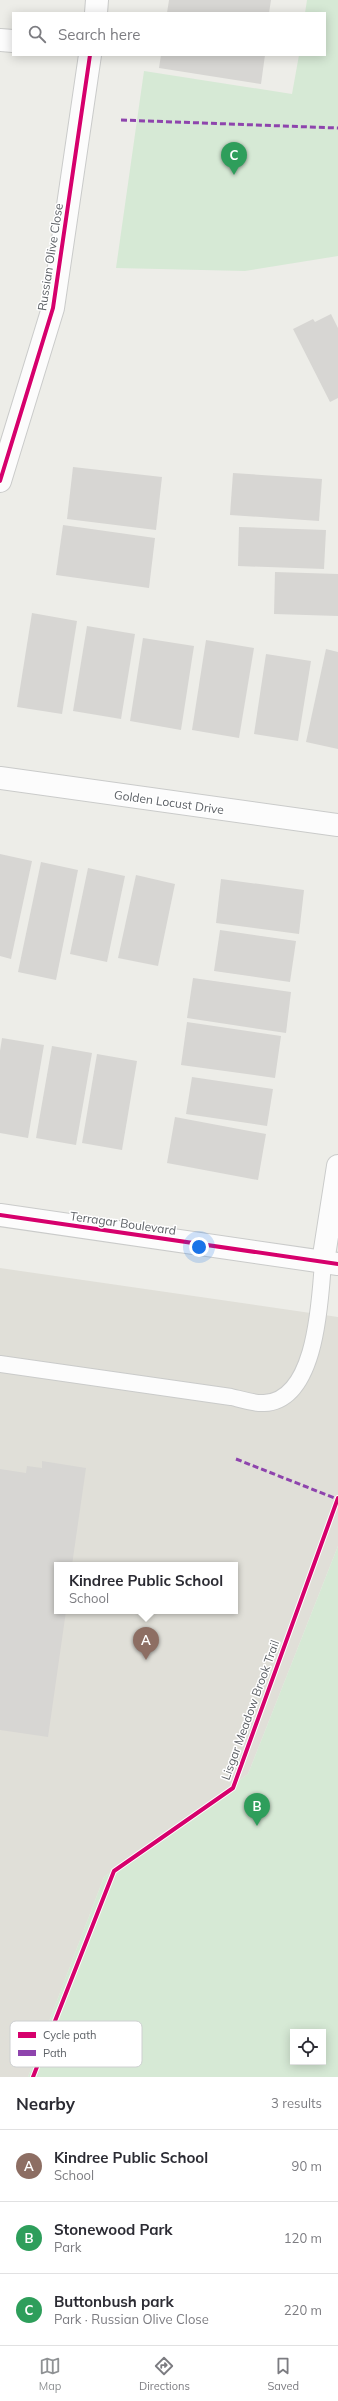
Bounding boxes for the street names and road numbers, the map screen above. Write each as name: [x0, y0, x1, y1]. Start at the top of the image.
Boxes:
street label: Russian Olive Close: [34, 202, 66, 312]
street label: Golden Locust Drive: [113, 787, 225, 817]
street label: Terragar Boulevard: [69, 1208, 177, 1238]
street label: Lisgar Meadow Brook Trail: [218, 1638, 282, 1782]

